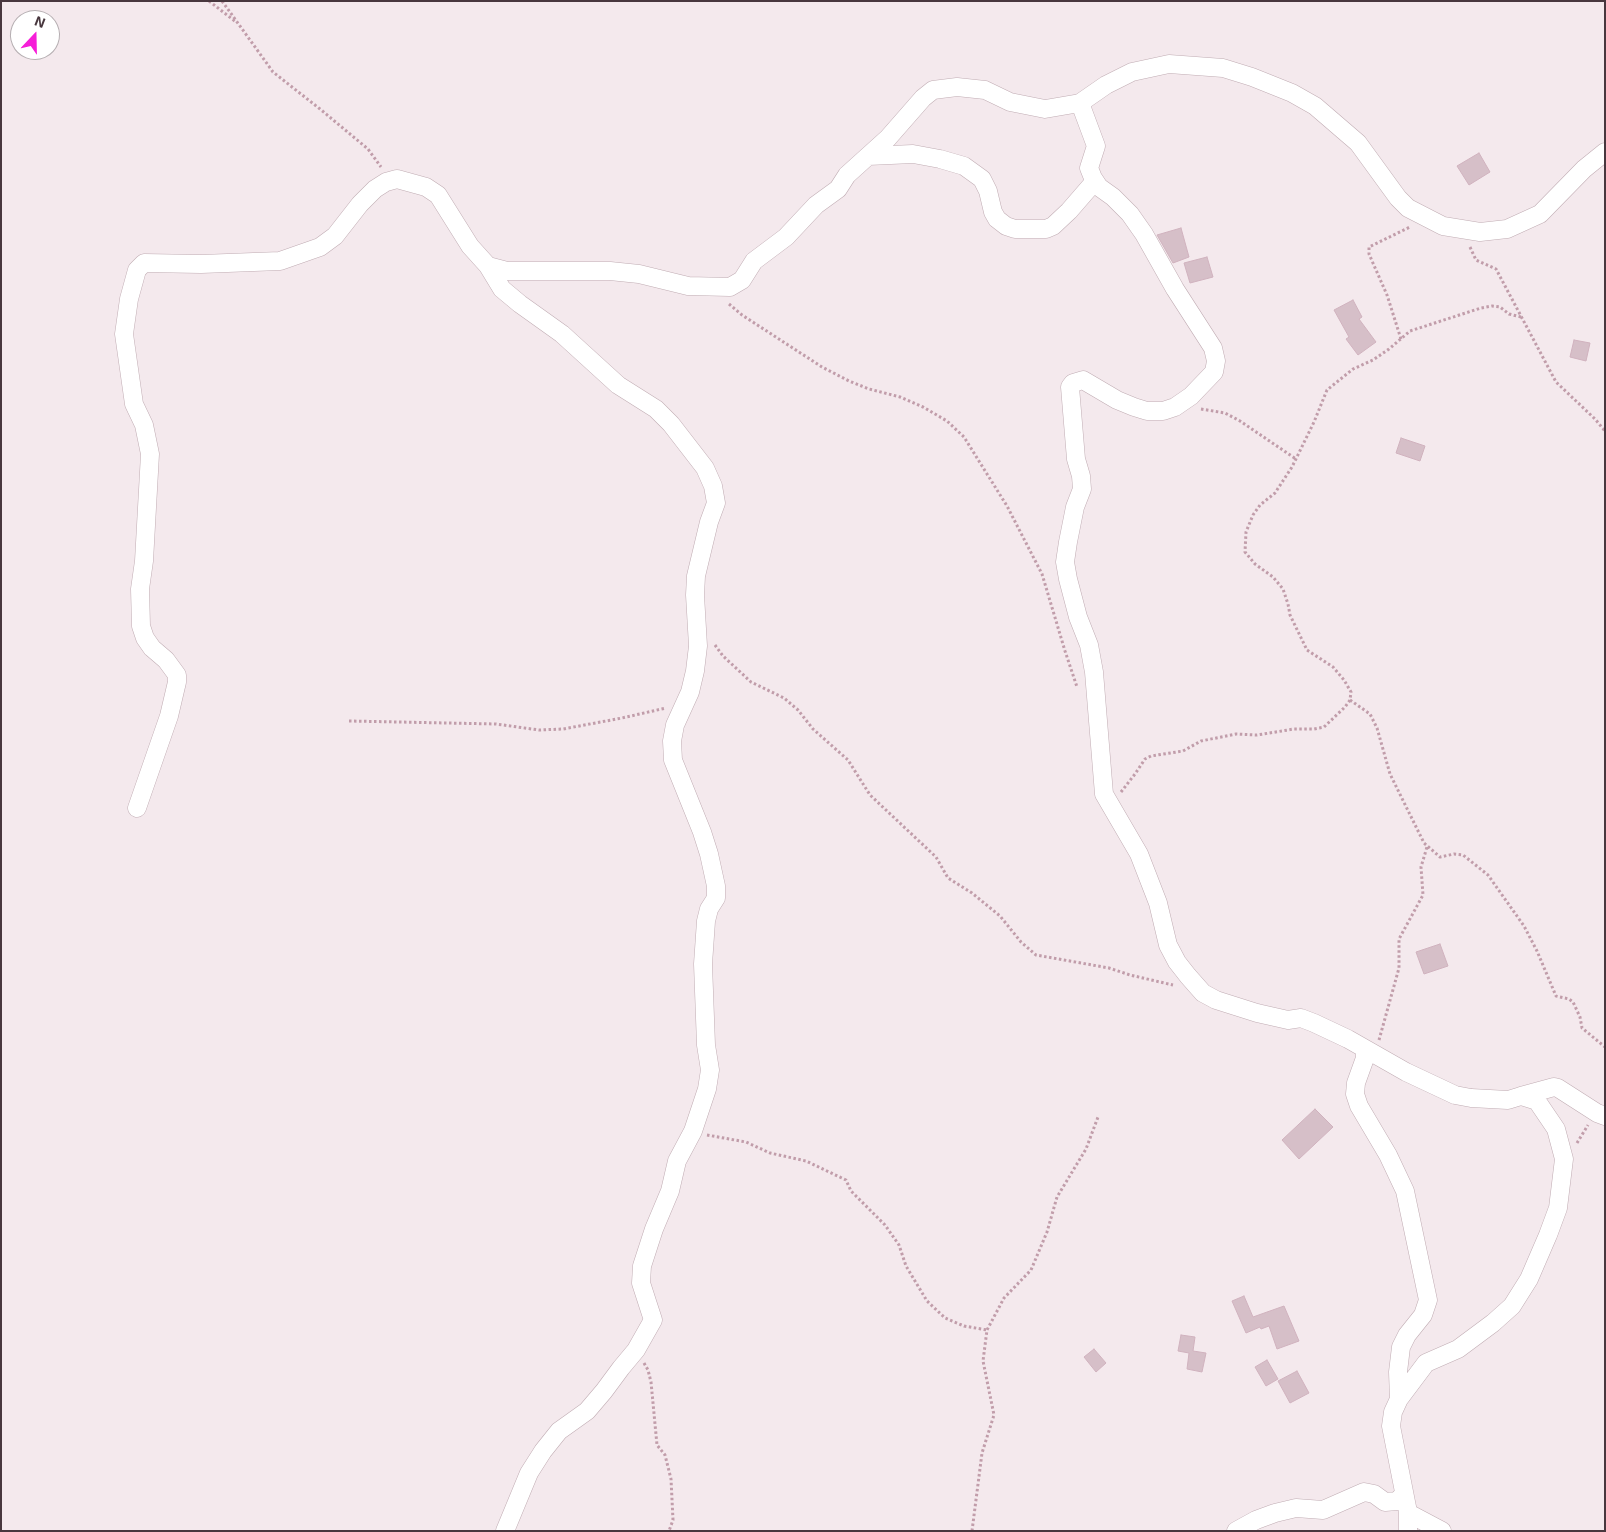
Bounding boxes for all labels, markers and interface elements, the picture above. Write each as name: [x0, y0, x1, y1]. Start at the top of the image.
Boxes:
north arrow: [10, 10, 60, 60]
text: N: [32, 12, 48, 31]

